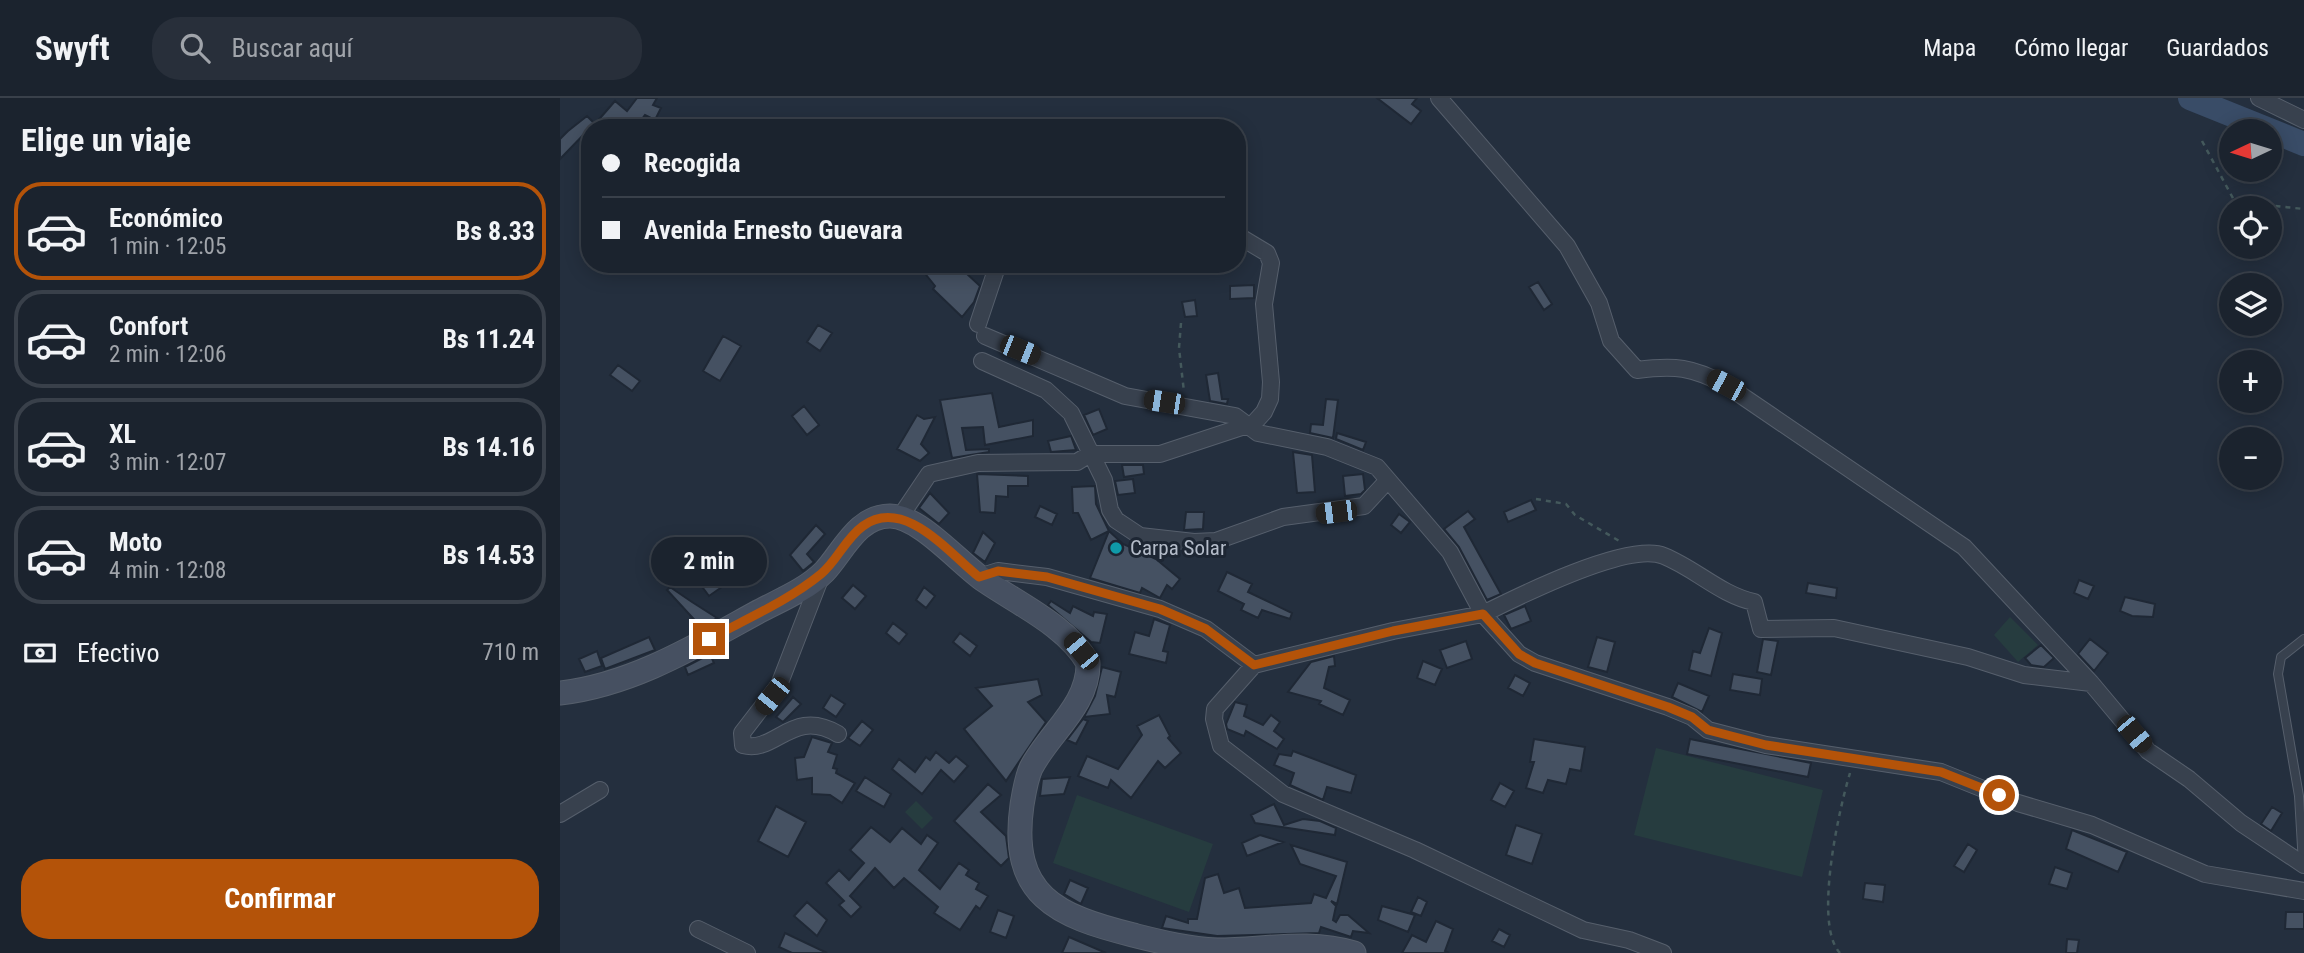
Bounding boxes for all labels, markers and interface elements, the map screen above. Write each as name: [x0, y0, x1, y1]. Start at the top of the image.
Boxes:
search box: [152, 17, 642, 80]
text: Swyft: [35, 29, 110, 68]
icon: search: [176, 29, 214, 67]
text: Buscar aquí: [232, 33, 353, 63]
text: Mapa: [1923, 34, 1976, 62]
text: Cómo llegar: [2014, 34, 2128, 62]
text: Guardados: [2166, 34, 2269, 62]
north arrow: [2219, 119, 2282, 182]
map controls: [2219, 119, 2282, 490]
text: Elige un viaje: [21, 121, 191, 159]
text: Recogida: [644, 148, 741, 178]
button: locate: [2219, 196, 2282, 259]
icon: car: [25, 200, 88, 263]
text: Económico: [109, 203, 223, 233]
text: Avenida Ernesto Guevara: [644, 215, 903, 245]
text: Bs 8.33: [456, 216, 535, 246]
text: 1 min · 12:05: [109, 233, 226, 260]
button: layers: [2219, 273, 2282, 336]
icon: car: [25, 308, 88, 371]
text: Confort: [109, 311, 188, 341]
text: Bs 11.24: [443, 324, 535, 354]
car: [997, 332, 1044, 368]
text: 2 min · 12:06: [109, 341, 226, 368]
button: +: [2219, 350, 2282, 413]
car: [1703, 366, 1750, 404]
car: [1142, 388, 1187, 416]
icon: car: [25, 416, 88, 479]
text: XL: [109, 419, 136, 449]
button: −: [2219, 427, 2282, 490]
text: Bs 14.16: [443, 432, 535, 462]
text: 3 min · 12:07: [109, 449, 226, 476]
car: [1314, 499, 1359, 525]
icon: car: [25, 524, 88, 587]
text: Moto: [109, 527, 162, 557]
place label: Carpa Solar: [1130, 536, 1226, 560]
callout: 2 min: [651, 538, 767, 587]
text: Bs 14.53: [443, 540, 535, 570]
marker: Carpa Solar: [1108, 540, 1124, 556]
text: 2 min: [683, 548, 735, 575]
text: 4 min · 12:08: [109, 557, 226, 584]
route end: [693, 623, 725, 655]
car: [1060, 628, 1103, 674]
icon: cash: [21, 634, 59, 672]
text: Efectivo: [77, 638, 159, 668]
text: 710 m: [482, 639, 539, 666]
car: [751, 673, 794, 719]
car: [2113, 711, 2156, 757]
route start: [1983, 779, 2015, 811]
button: Confirmar: [21, 859, 539, 939]

